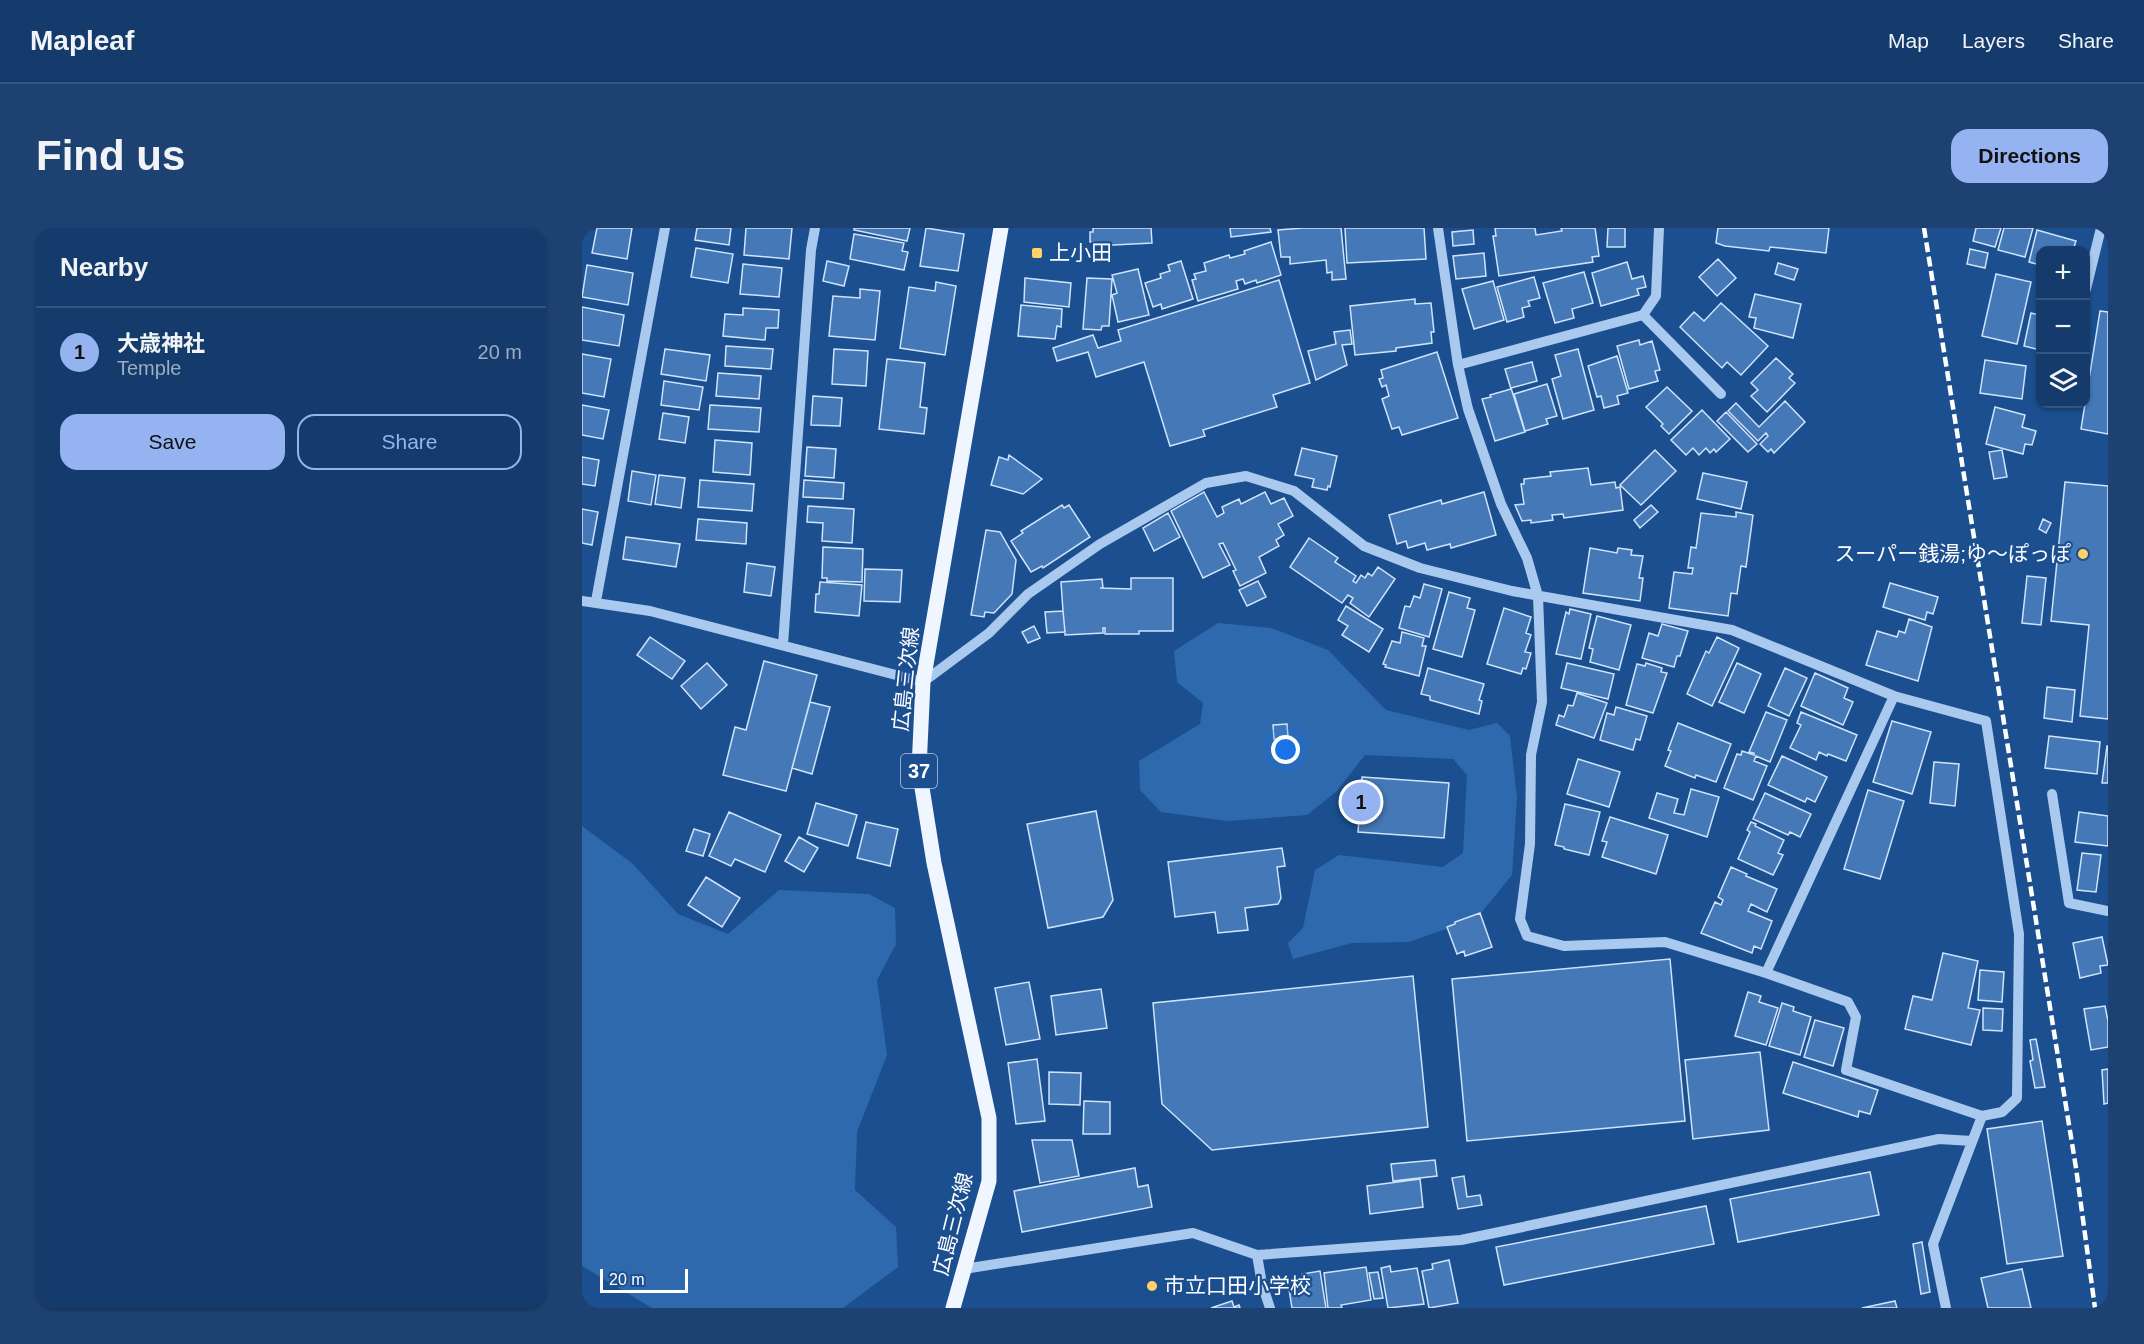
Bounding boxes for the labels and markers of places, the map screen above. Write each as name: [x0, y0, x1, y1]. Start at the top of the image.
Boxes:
place label: 上小田: [1049, 241, 1112, 264]
marker: 上小田: [1030, 246, 1044, 260]
place label: スーパー銭湯;ゆ～ぽっぽ: [1834, 542, 2071, 565]
marker: スーパー銭湯;ゆ～ぽっぽ: [2076, 547, 2090, 561]
pin: 1: [1342, 780, 1380, 824]
place label: 市立口田小学校: [1164, 1274, 1311, 1297]
marker: 市立口田小学校: [1145, 1279, 1159, 1293]

